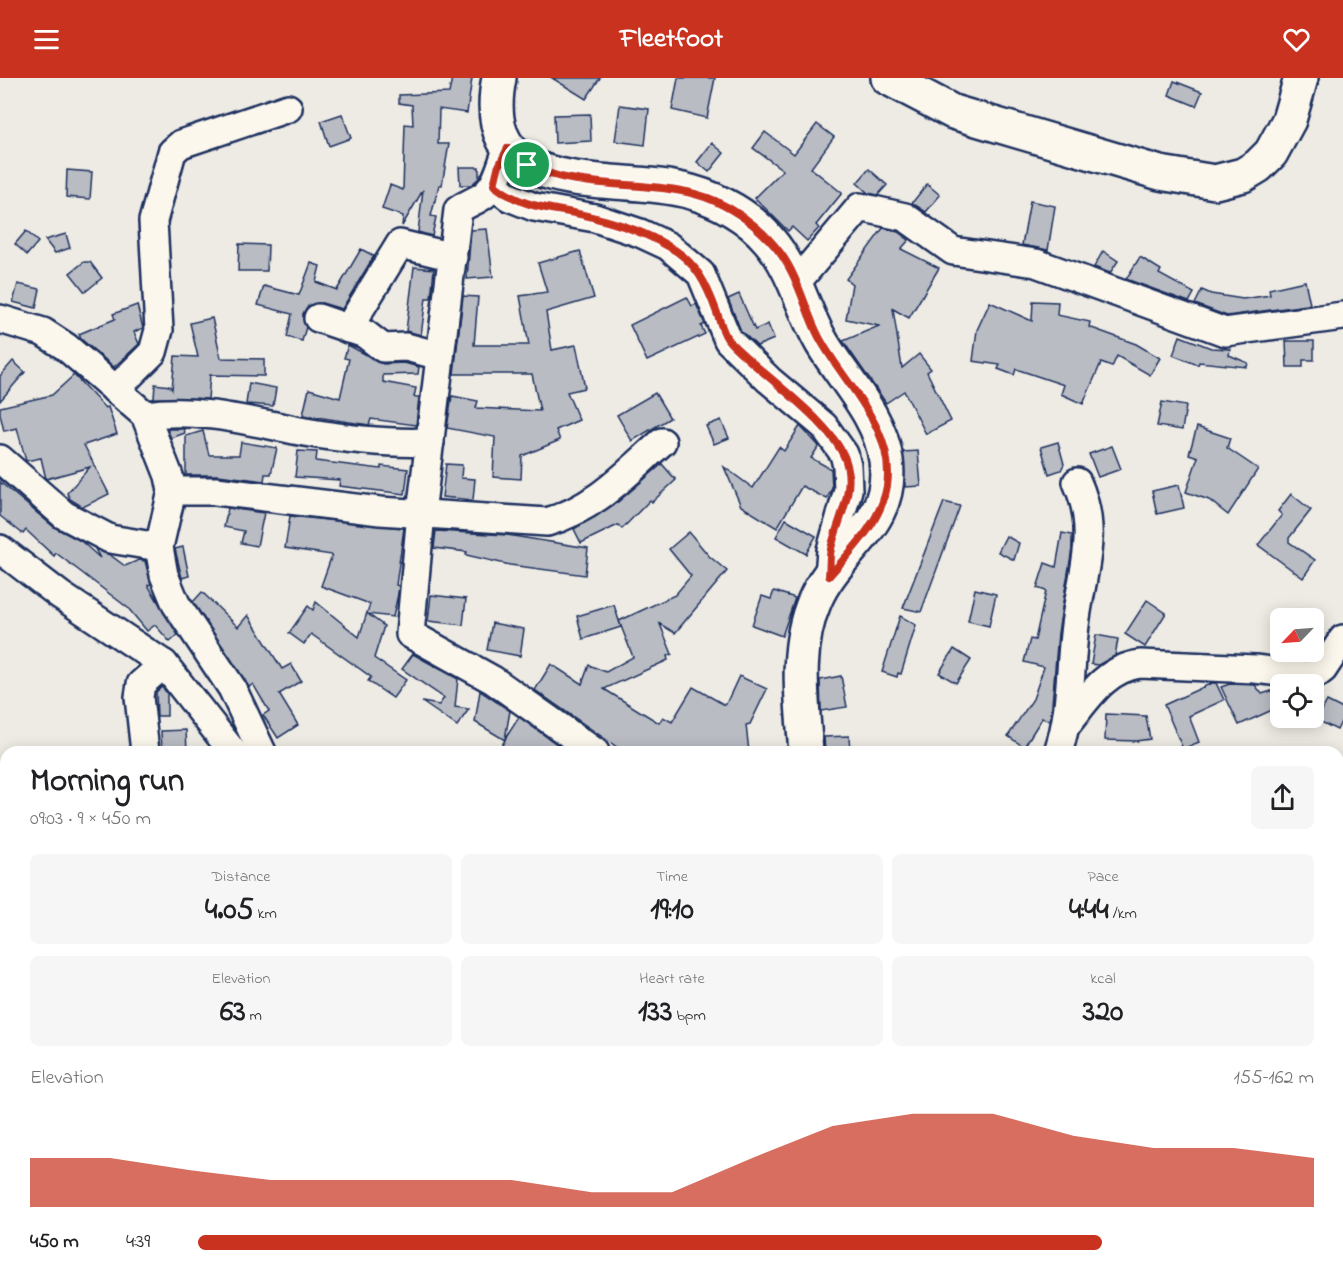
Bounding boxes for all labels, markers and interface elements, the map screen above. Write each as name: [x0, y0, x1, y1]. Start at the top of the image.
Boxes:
text: Fleetfoot: [620, 20, 723, 59]
icon: menu: [30, 23, 63, 56]
icon: heart: [1280, 23, 1313, 56]
pin: [501, 139, 552, 190]
icon: arrive: [510, 148, 543, 181]
north arrow: [1270, 608, 1324, 662]
map controls: [1270, 608, 1324, 728]
button: locate: [1270, 674, 1324, 728]
text: Morning run: [30, 758, 184, 806]
button: share: [1251, 766, 1314, 829]
text: 09:03 · 9 × 450 m: [30, 805, 151, 834]
text: Distance: [212, 865, 270, 889]
text: Time: [656, 865, 688, 889]
text: Pace: [1087, 865, 1119, 889]
text: 4.05: [205, 889, 254, 933]
text: 19:10: [650, 889, 694, 933]
text: 4:44: [1069, 889, 1109, 933]
text: km: [254, 902, 277, 926]
text: /km: [1109, 902, 1137, 926]
text: Elevation: [212, 967, 270, 991]
text: Heart rate: [639, 967, 705, 991]
text: kcal: [1090, 967, 1116, 991]
text: 63: [220, 991, 246, 1035]
text: 133: [638, 991, 672, 1035]
text: 320: [1083, 991, 1123, 1035]
text: m: [246, 1004, 262, 1028]
text: bpm: [672, 1004, 706, 1028]
text: Elevation: [30, 1064, 104, 1093]
text: 155–162 m: [1233, 1064, 1314, 1093]
text: 450 m: [30, 1228, 79, 1257]
text: 4:39: [126, 1228, 150, 1257]

